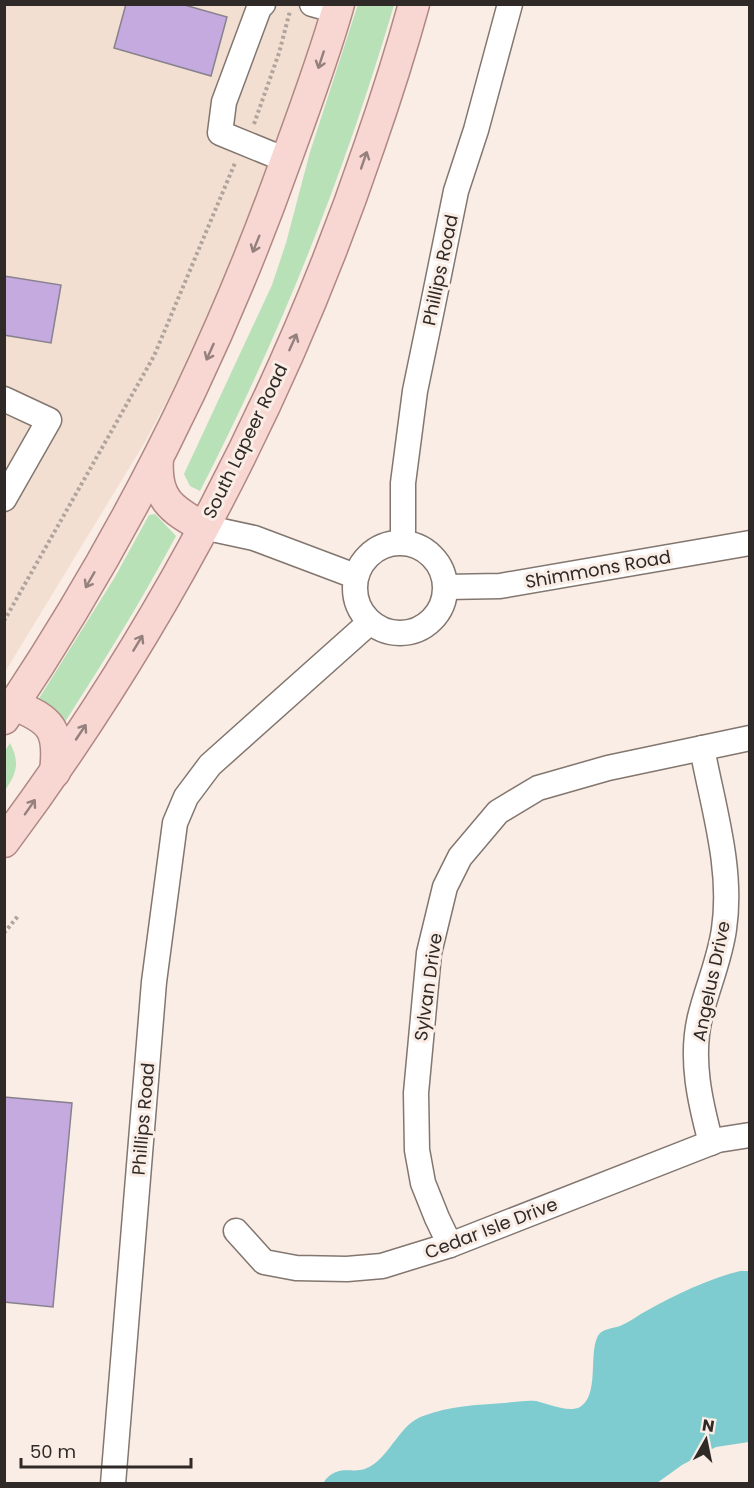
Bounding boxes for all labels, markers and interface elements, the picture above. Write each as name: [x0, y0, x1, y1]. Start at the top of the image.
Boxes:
one-way arrow: [315, 50, 326, 69]
one-way arrow: [360, 152, 371, 170]
street label: Phillips Road: [416, 212, 464, 328]
one-way arrow: [250, 234, 261, 253]
one-way arrow: [288, 333, 299, 351]
one-way arrow: [203, 343, 215, 361]
street label: South Lapeer Road: [197, 359, 293, 523]
street label: Shimmons Road: [523, 544, 673, 594]
one-way arrow: [84, 571, 96, 588]
one-way arrow: [133, 635, 145, 652]
one-way arrow: [75, 724, 88, 741]
one-way arrow: [24, 799, 36, 815]
street label: Angelus Drive: [686, 919, 736, 1043]
street label: Sylvan Drive: [408, 931, 448, 1043]
street label: Phillips Road: [126, 1062, 160, 1176]
street label: Cedar Isle Drive: [421, 1191, 561, 1265]
north arrow: [676, 1410, 736, 1470]
text: N: [701, 1413, 716, 1438]
scale bar: [21, 1431, 190, 1469]
text: 50 m: [30, 1439, 76, 1464]

